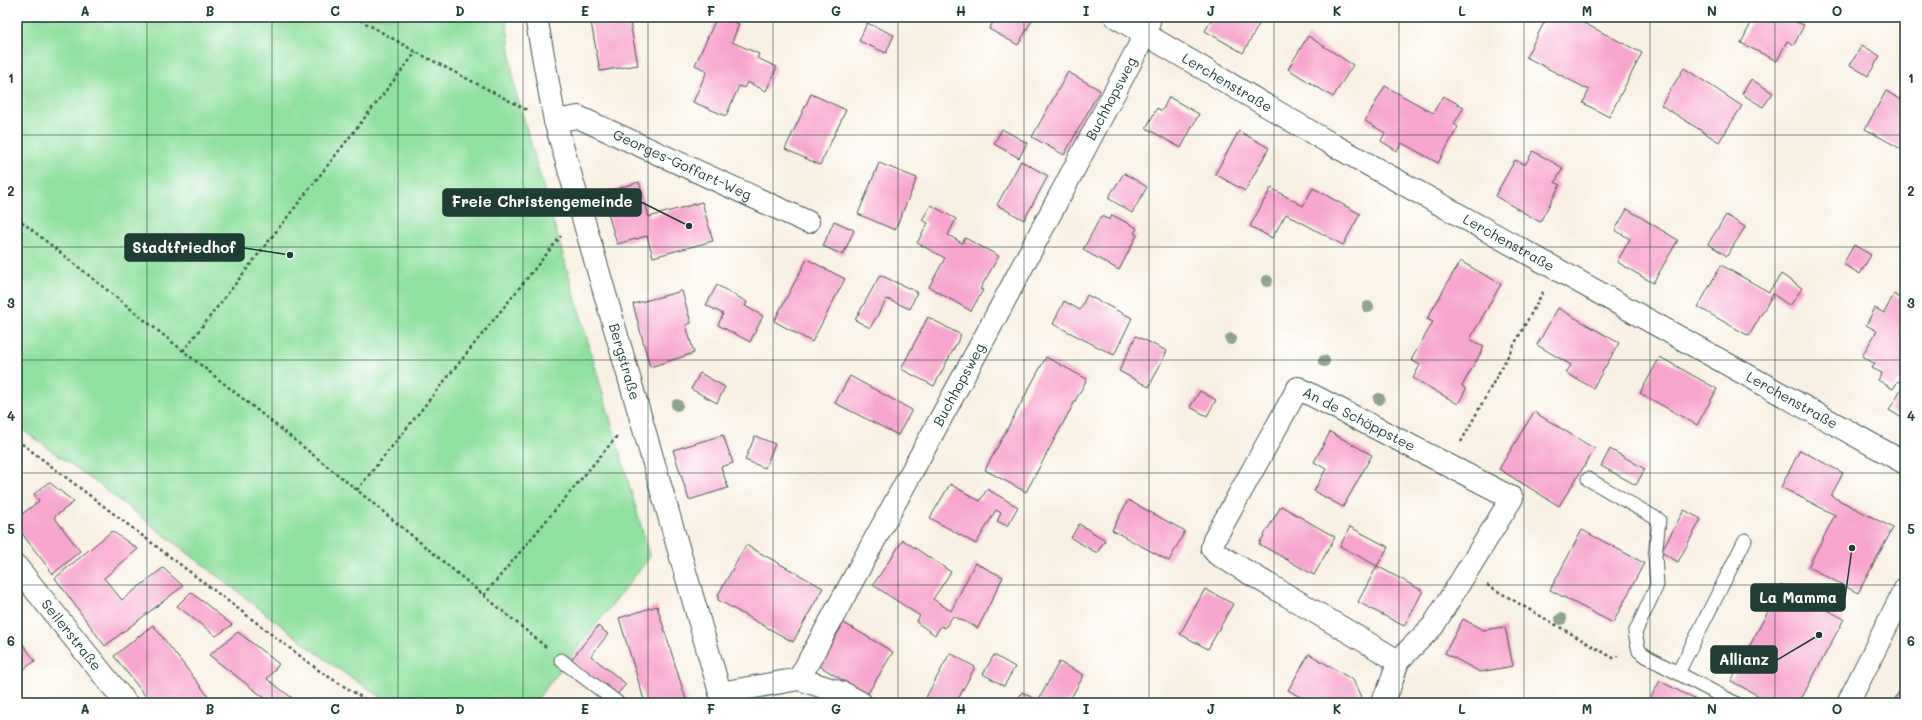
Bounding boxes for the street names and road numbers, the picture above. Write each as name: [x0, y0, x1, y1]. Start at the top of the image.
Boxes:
street label: Lerchenstraße: [1179, 48, 1276, 116]
street label: Buchhopsweg: [1081, 53, 1141, 143]
street label: Georges-Goffart-Weg: [610, 124, 755, 204]
street label: Lerchenstraße: [1460, 209, 1558, 275]
street label: Bergstraße: [605, 321, 645, 402]
street label: Buchhopsweg: [928, 340, 989, 429]
street label: Lerchenstraße: [1743, 367, 1841, 433]
street label: An de Schöppstee: [1300, 382, 1419, 455]
street label: Seilerstraße: [37, 595, 106, 674]

